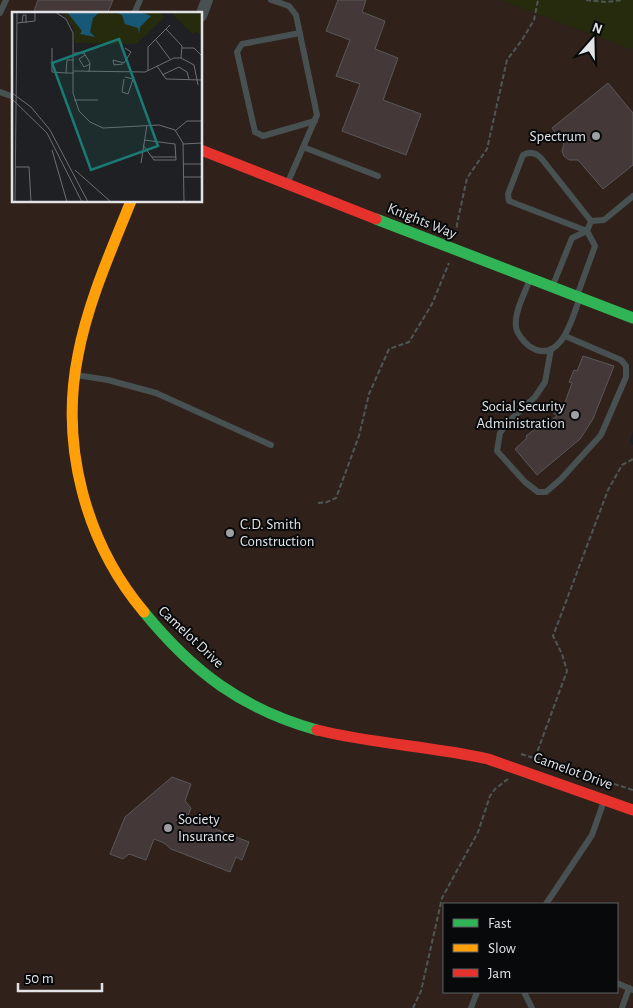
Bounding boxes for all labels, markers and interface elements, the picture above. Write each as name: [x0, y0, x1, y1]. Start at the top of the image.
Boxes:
inset map: [12, 12, 202, 202]
north arrow: [568, 15, 618, 65]
text: N: [590, 20, 604, 37]
place label: Spectrum: [529, 129, 586, 144]
marker: Spectrum: [590, 130, 602, 142]
street label: Knights Way: [385, 200, 459, 242]
place label: Social Security Administration: [476, 399, 566, 431]
marker: Social Security Administration: [569, 409, 581, 421]
place label: C.D. Smith Construction: [240, 517, 314, 549]
marker: C.D. Smith Construction: [224, 527, 236, 539]
street label: Camelot Drive: [156, 603, 227, 671]
street label: Camelot Drive: [531, 750, 615, 792]
place label: Society Insurance: [178, 812, 235, 844]
marker: Society Insurance: [162, 822, 174, 834]
legend: [443, 903, 618, 993]
text: Fast: [488, 916, 512, 931]
text: Slow: [488, 941, 516, 956]
scale bar: [18, 960, 101, 992]
text: Jam: [488, 966, 511, 981]
text: 50 m: [25, 971, 54, 986]

